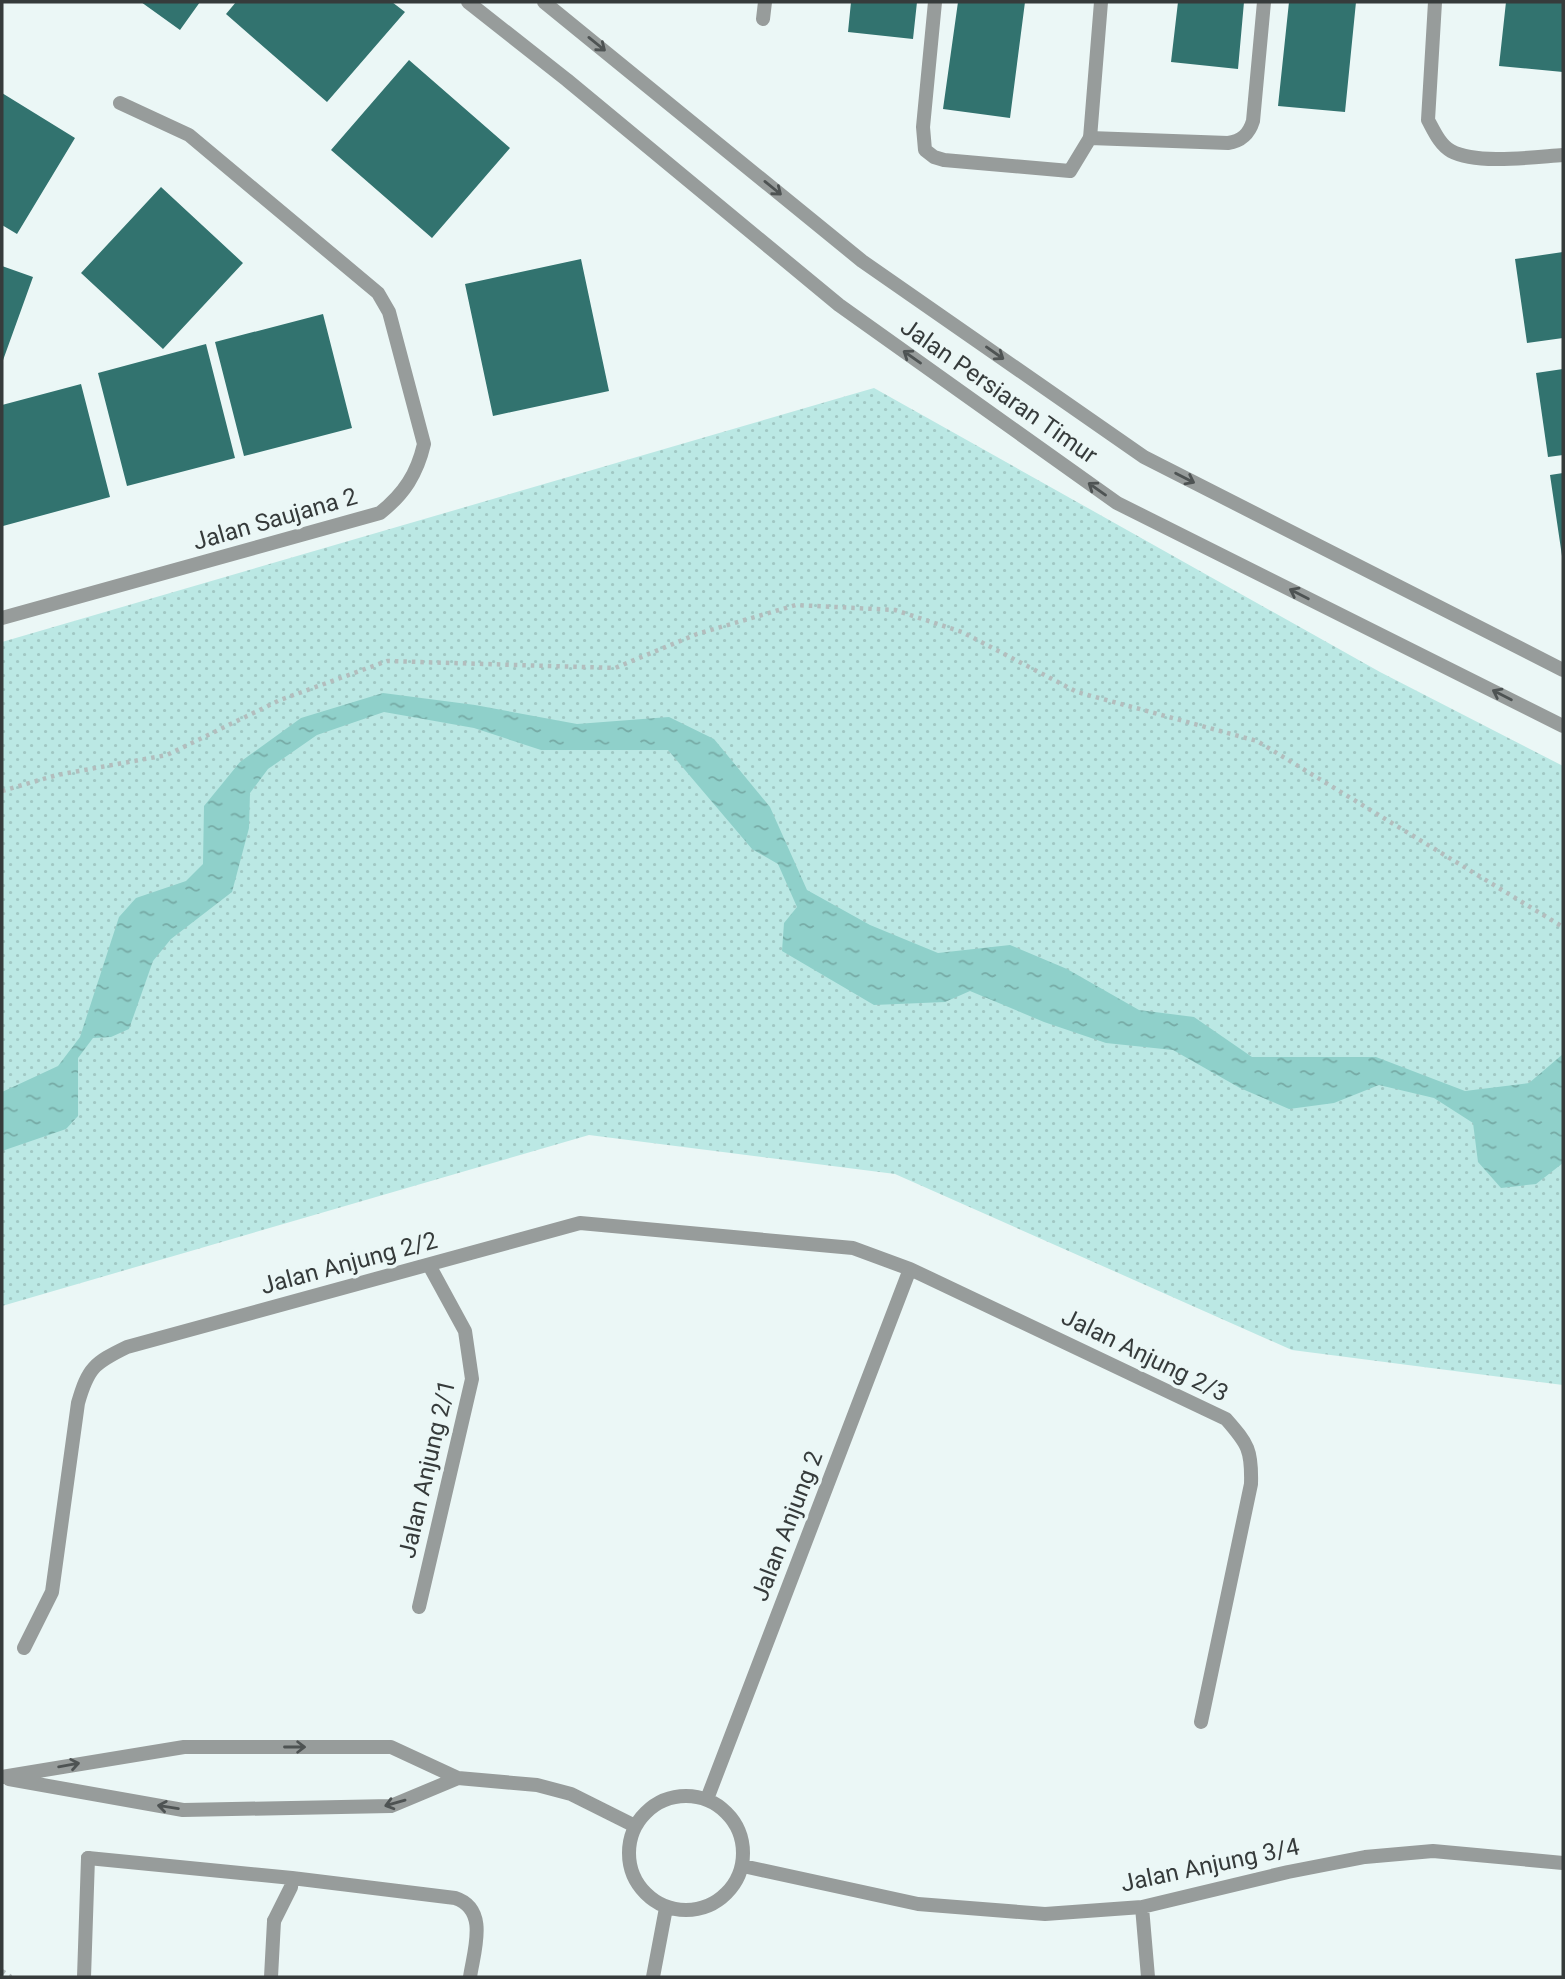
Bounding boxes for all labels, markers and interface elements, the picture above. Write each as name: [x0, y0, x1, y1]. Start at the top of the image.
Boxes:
one-way arrow: [588, 36, 606, 51]
one-way arrow: [764, 180, 782, 196]
street label: Jalan Persiaran Timur: [895, 313, 1103, 469]
one-way arrow: [985, 346, 1004, 360]
one-way arrow: [903, 349, 922, 364]
one-way arrow: [1174, 471, 1195, 485]
street label: Jalan Saujana 2: [190, 482, 360, 556]
one-way arrow: [1088, 482, 1107, 496]
one-way arrow: [1289, 586, 1310, 600]
one-way arrow: [1492, 688, 1513, 702]
street label: Jalan Anjung 2/2: [258, 1226, 440, 1300]
street label: Jalan Anjung 2/3: [1057, 1303, 1233, 1407]
street label: Jalan Anjung 2/1: [393, 1377, 461, 1561]
street label: Jalan Anjung 2: [746, 1447, 828, 1605]
one-way arrow: [283, 1740, 306, 1754]
one-way arrow: [57, 1758, 80, 1771]
one-way arrow: [384, 1797, 406, 1810]
one-way arrow: [157, 1800, 180, 1813]
street label: Jalan Anjung 3/4: [1118, 1832, 1302, 1898]

